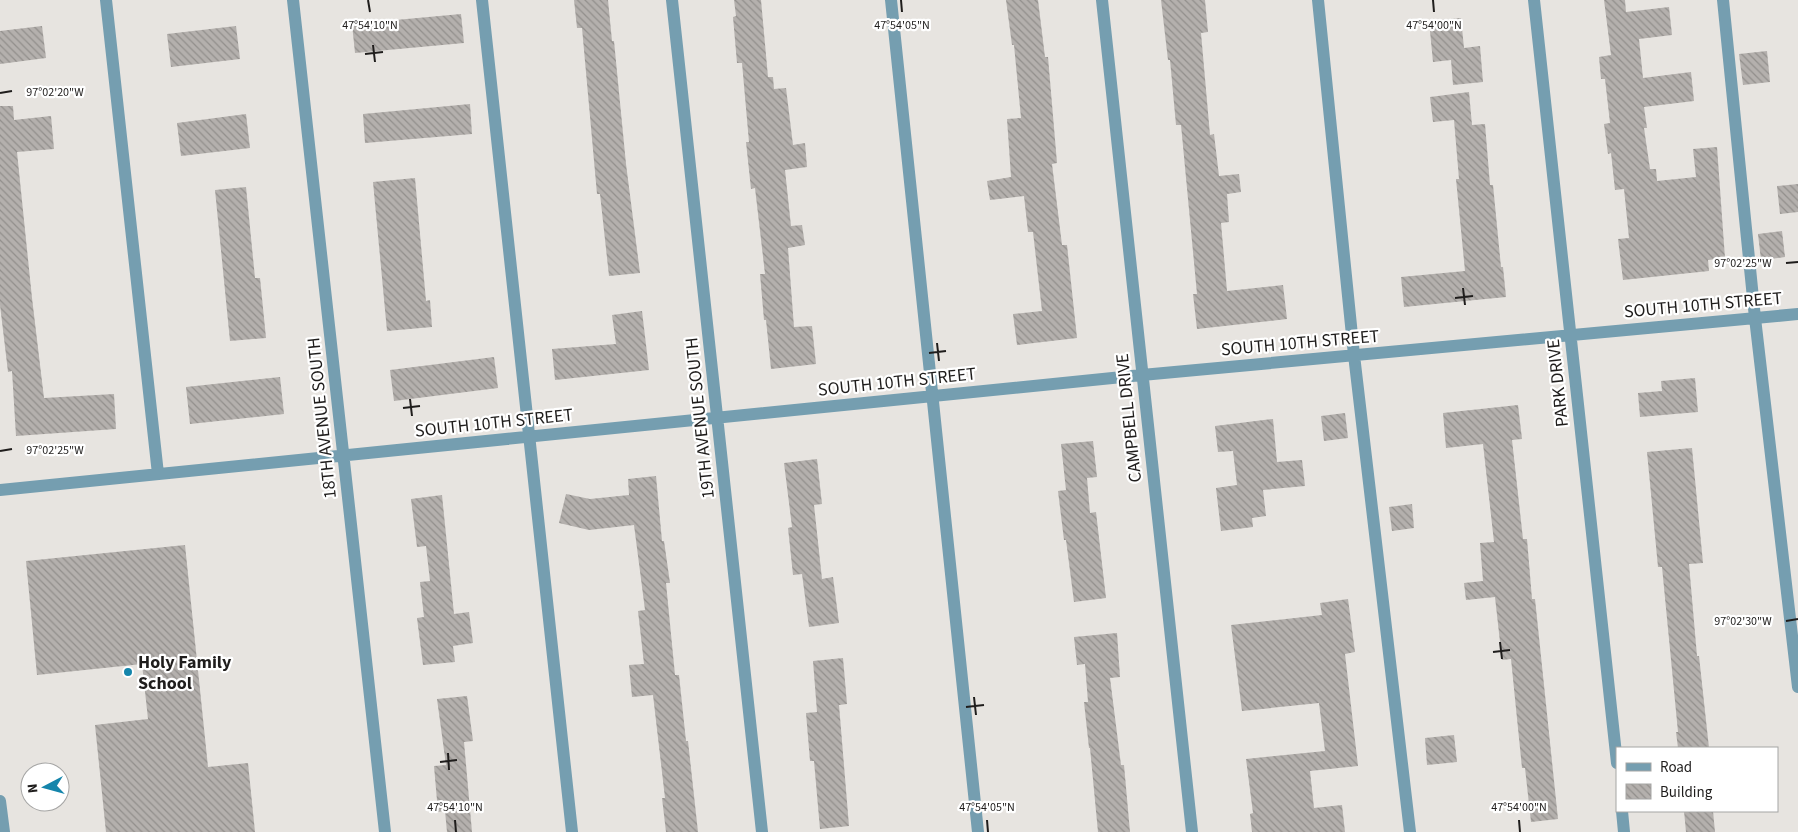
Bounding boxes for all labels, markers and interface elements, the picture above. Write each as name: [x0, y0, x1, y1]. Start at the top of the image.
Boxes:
text: 47°54'10"N: [342, 17, 398, 34]
text: 47°54'05"N: [874, 17, 930, 34]
text: 47°54'00"N: [1406, 17, 1462, 34]
text: 97°02'20"W: [26, 84, 84, 101]
text: 97°02'25"W: [1714, 255, 1772, 272]
street label: SOUTH 10TH STREET: [1623, 286, 1784, 324]
street label: SOUTH 10TH STREET: [1220, 324, 1381, 362]
street label: 18TH AVENUE SOUTH: [301, 336, 343, 500]
street label: 19TH AVENUE SOUTH: [679, 336, 721, 500]
street label: PARK DRIVE: [1541, 338, 1575, 428]
street label: CAMPBELL DRIVE: [1110, 352, 1148, 484]
street label: SOUTH 10TH STREET: [817, 361, 978, 403]
street label: SOUTH 10TH STREET: [414, 402, 575, 444]
text: 97°02'25"W: [26, 442, 84, 459]
text: 97°02'30"W: [1714, 613, 1772, 630]
place label: Holy Family School: [138, 650, 232, 696]
marker: Holy Family School: [122, 666, 134, 678]
legend: [1616, 747, 1778, 812]
text: Road: [1660, 757, 1692, 778]
north arrow: [20, 762, 70, 812]
text: Building: [1660, 782, 1713, 803]
text: N: [23, 783, 43, 794]
text: 47°54'10"N: [427, 799, 483, 816]
text: 47°54'05"N: [959, 799, 1015, 816]
text: 47°54'00"N: [1491, 799, 1547, 816]

